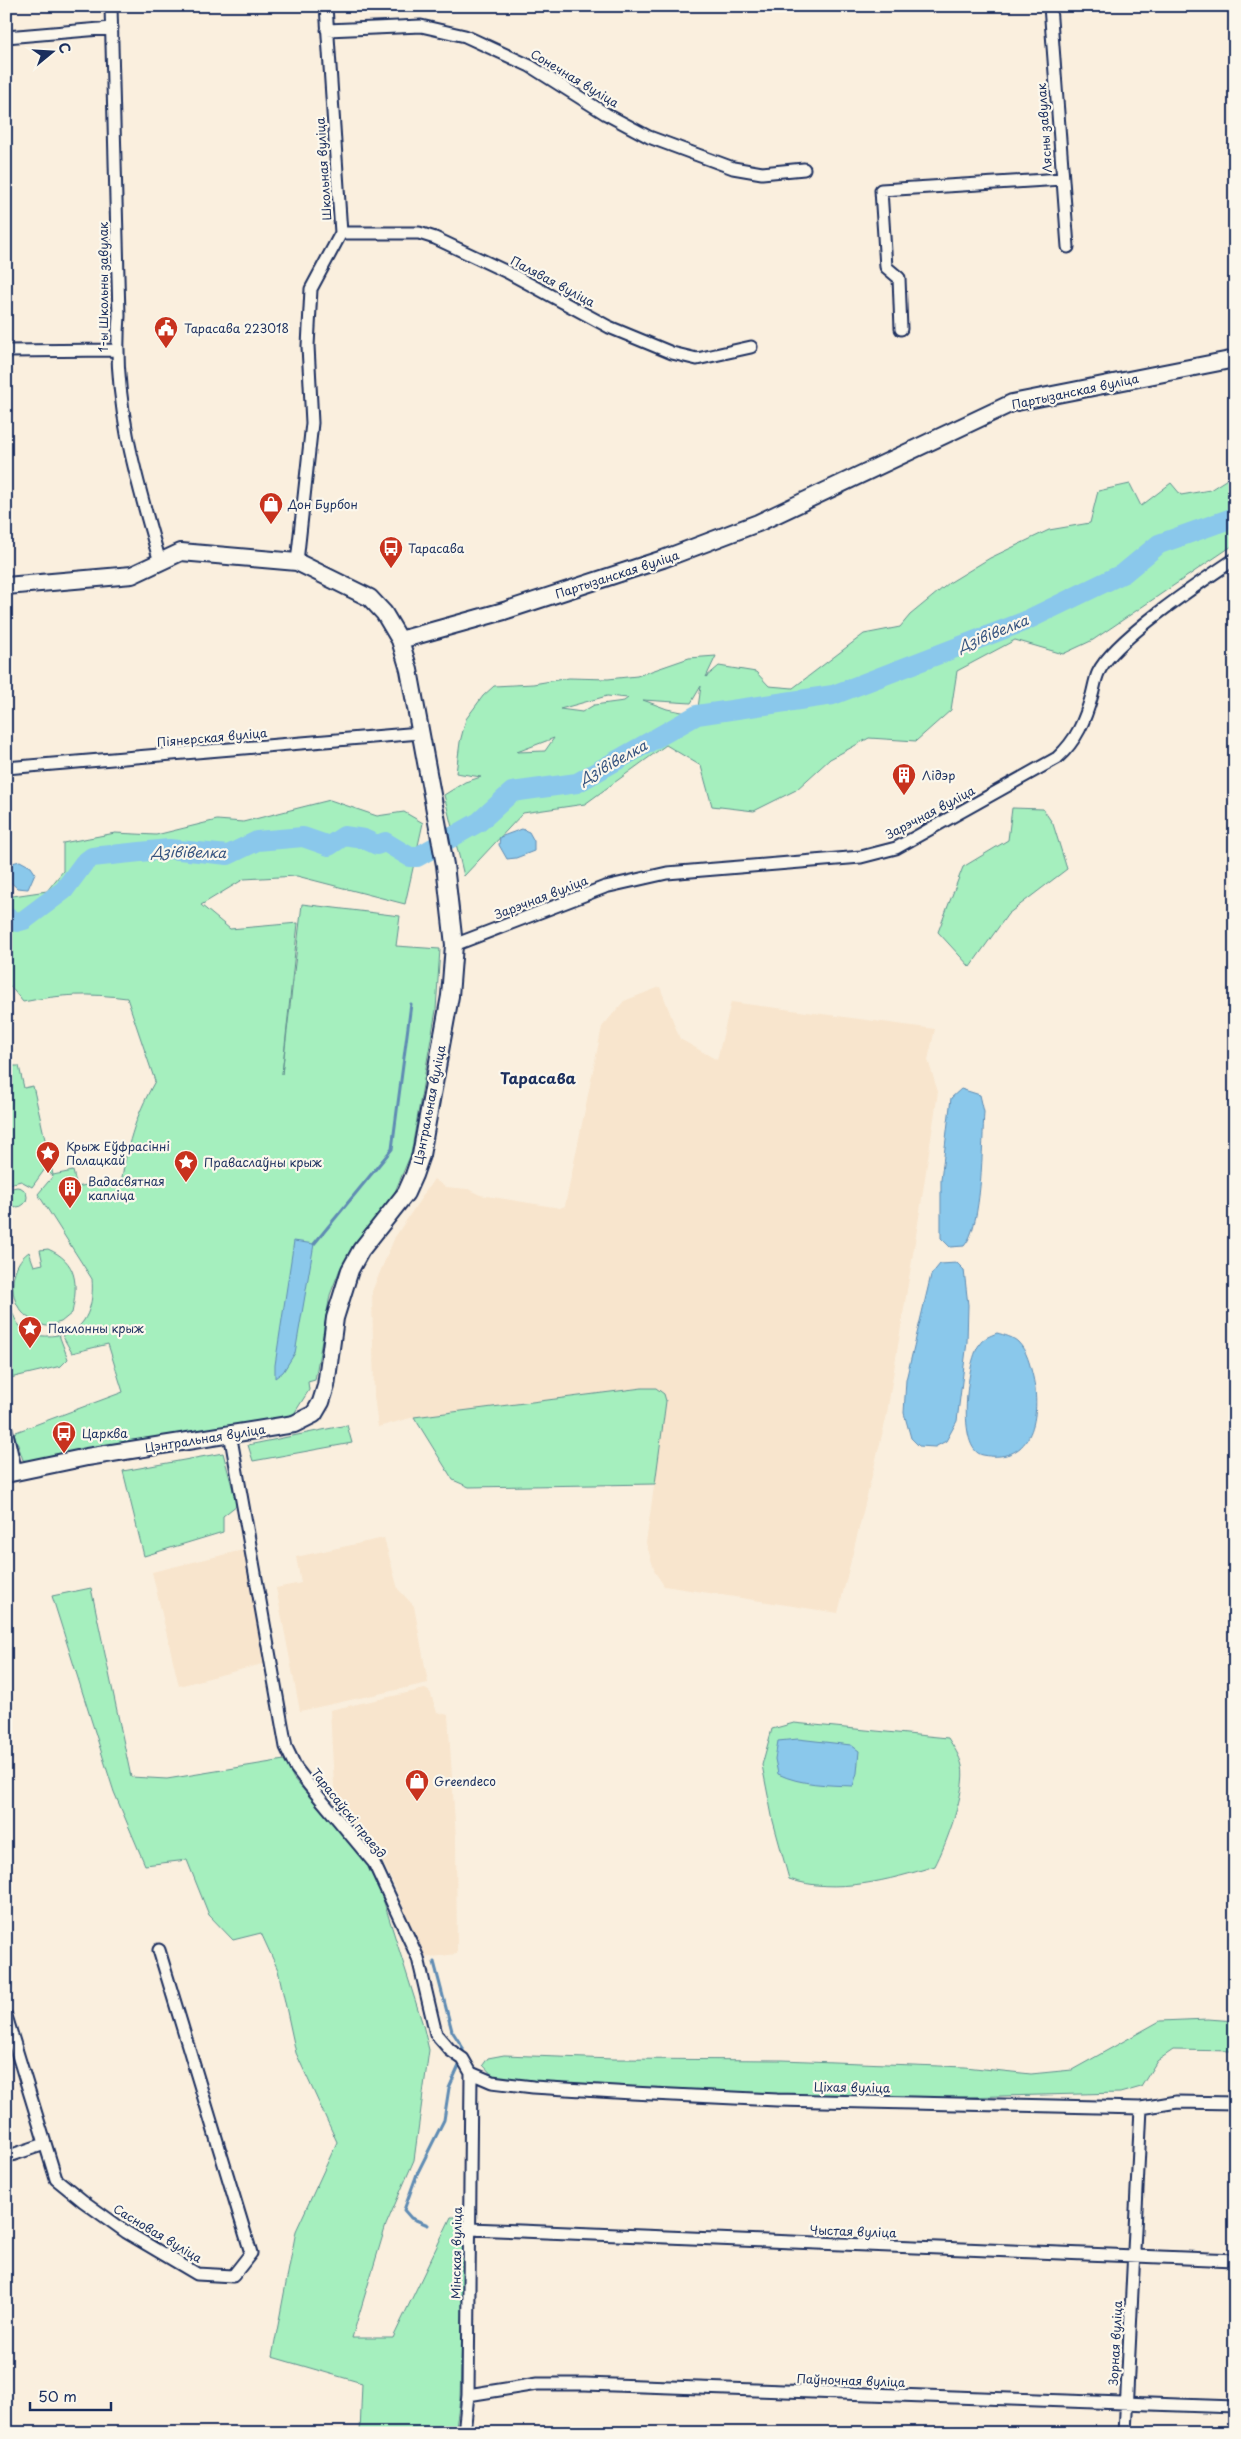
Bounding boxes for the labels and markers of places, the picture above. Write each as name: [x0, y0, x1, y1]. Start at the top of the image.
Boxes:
public building icon: Тарасава 223018: [153, 315, 179, 349]
place label: Тарасава 223018: [184, 319, 289, 337]
shop icon: Дон Бурбон: [258, 491, 284, 525]
place label: Дон Бурбон: [287, 495, 358, 513]
bus stop icon: Тарасава: [378, 535, 404, 569]
place label: Тарасава: [408, 539, 465, 557]
building icon: Лідэр: [891, 762, 917, 796]
place label: Лідэр: [922, 766, 955, 784]
place label: Крыж Еўфрасінні Полацкай: [66, 1137, 170, 1169]
place icon: Крыж Еўфрасінні Полацкай: [35, 1140, 61, 1174]
place icon: Праваслаўны крыж: [173, 1149, 199, 1183]
place label: Праваслаўны крыж: [204, 1153, 322, 1171]
place label: Вадасвятная капліца: [88, 1172, 165, 1204]
building icon: Вадасвятная капліца: [57, 1175, 83, 1209]
place icon: Паклонны крыж: [17, 1315, 43, 1349]
place label: Паклонны крыж: [48, 1319, 144, 1337]
bus stop icon: Царква: [51, 1420, 77, 1454]
place label: Царква: [82, 1424, 128, 1442]
shop icon: Greendeco: [404, 1768, 430, 1802]
place label: Greendeco: [434, 1772, 496, 1790]

